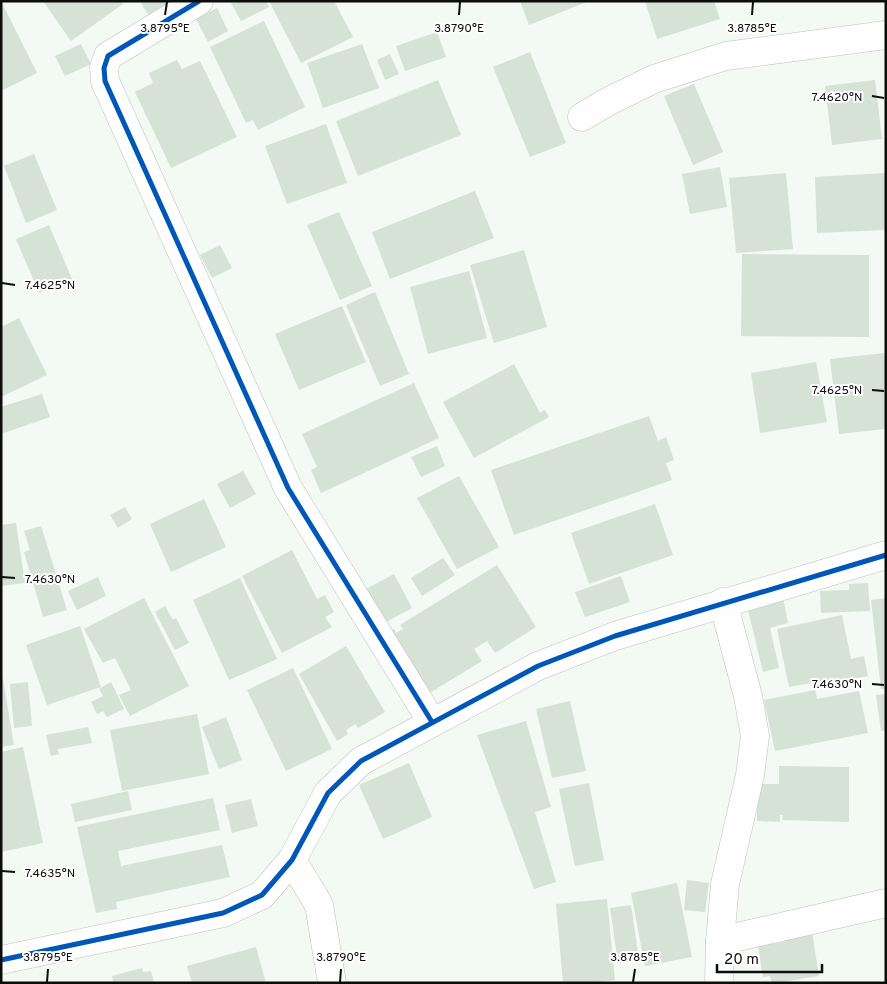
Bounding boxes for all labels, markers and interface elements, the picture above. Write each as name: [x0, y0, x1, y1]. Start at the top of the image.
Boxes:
text: 3.8795°E: [140, 21, 190, 37]
text: 3.8790°E: [434, 21, 484, 37]
text: 3.8785°E: [727, 21, 777, 37]
text: 7.4620°N: [812, 90, 862, 106]
text: 7.4625°N: [25, 278, 75, 294]
text: 7.4625°N: [812, 383, 862, 399]
text: 7.4630°N: [25, 572, 75, 588]
text: 7.4630°N: [812, 677, 862, 693]
text: 7.4635°N: [25, 866, 75, 882]
scale bar: [717, 942, 822, 974]
text: 3.8795°E: [23, 950, 73, 966]
text: 3.8790°E: [316, 950, 366, 966]
text: 3.8785°E: [610, 950, 660, 966]
text: 20 m: [724, 951, 759, 970]

